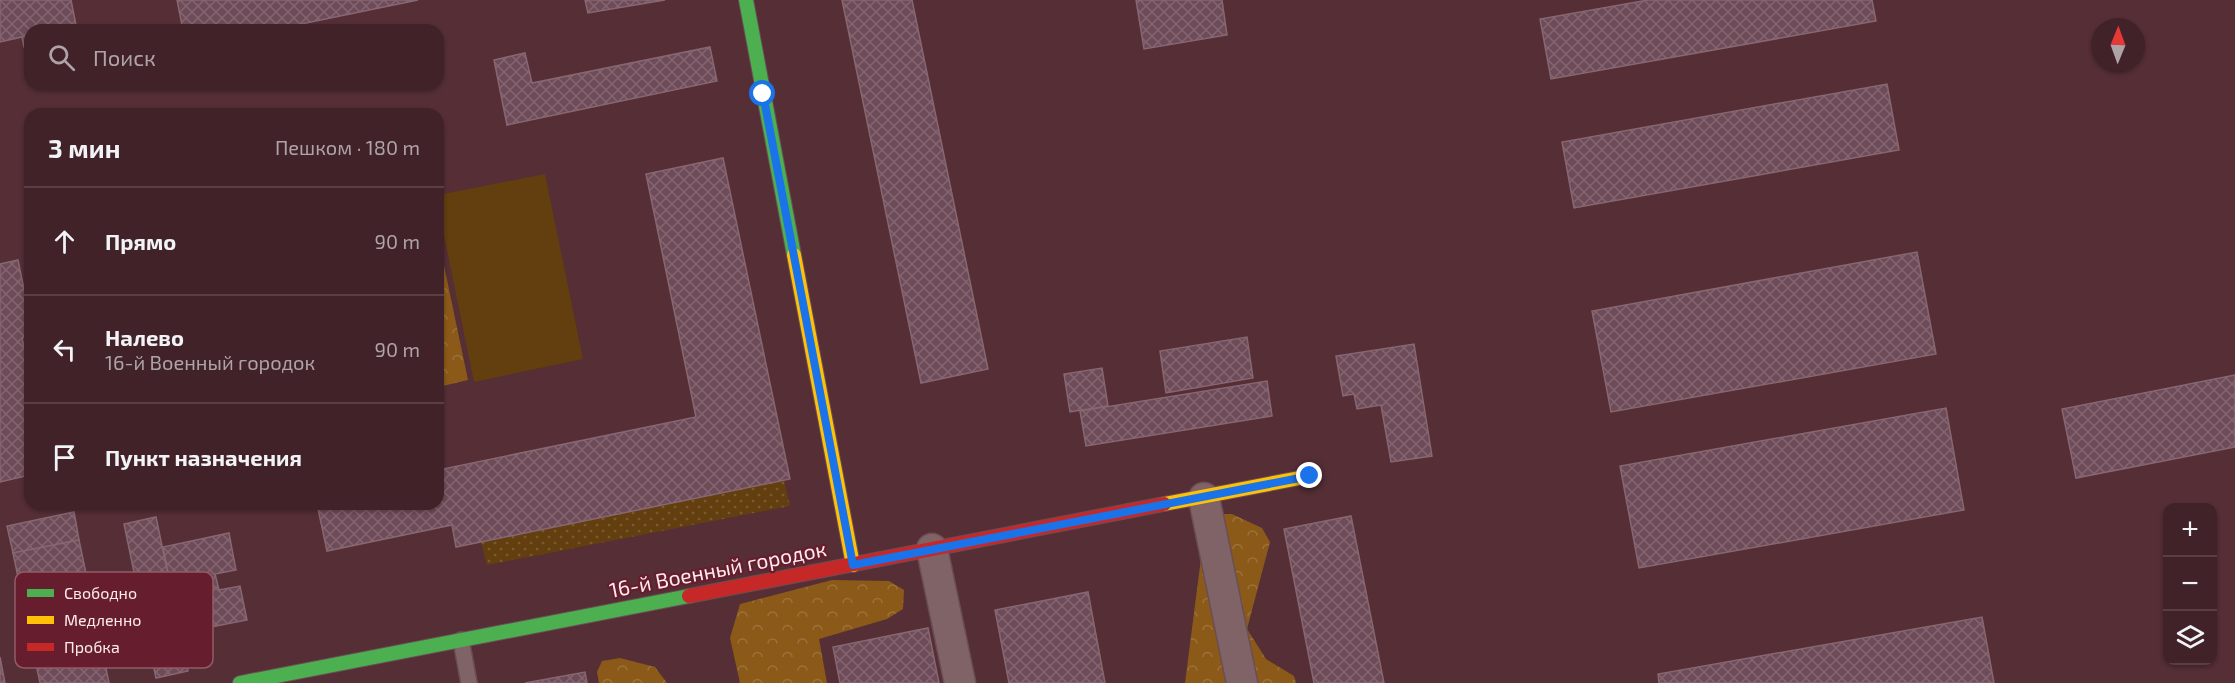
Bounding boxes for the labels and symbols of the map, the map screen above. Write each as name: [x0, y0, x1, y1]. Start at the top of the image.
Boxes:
north arrow: [2091, 18, 2145, 72]
route start: [749, 80, 775, 106]
route end: [1296, 462, 1322, 488]
street label: 16-й Военный городок: [607, 535, 828, 602]
legend: [15, 572, 213, 668]
text: Свободно: [64, 583, 137, 602]
text: Медленно: [64, 610, 141, 629]
text: Пробка: [64, 637, 120, 656]

